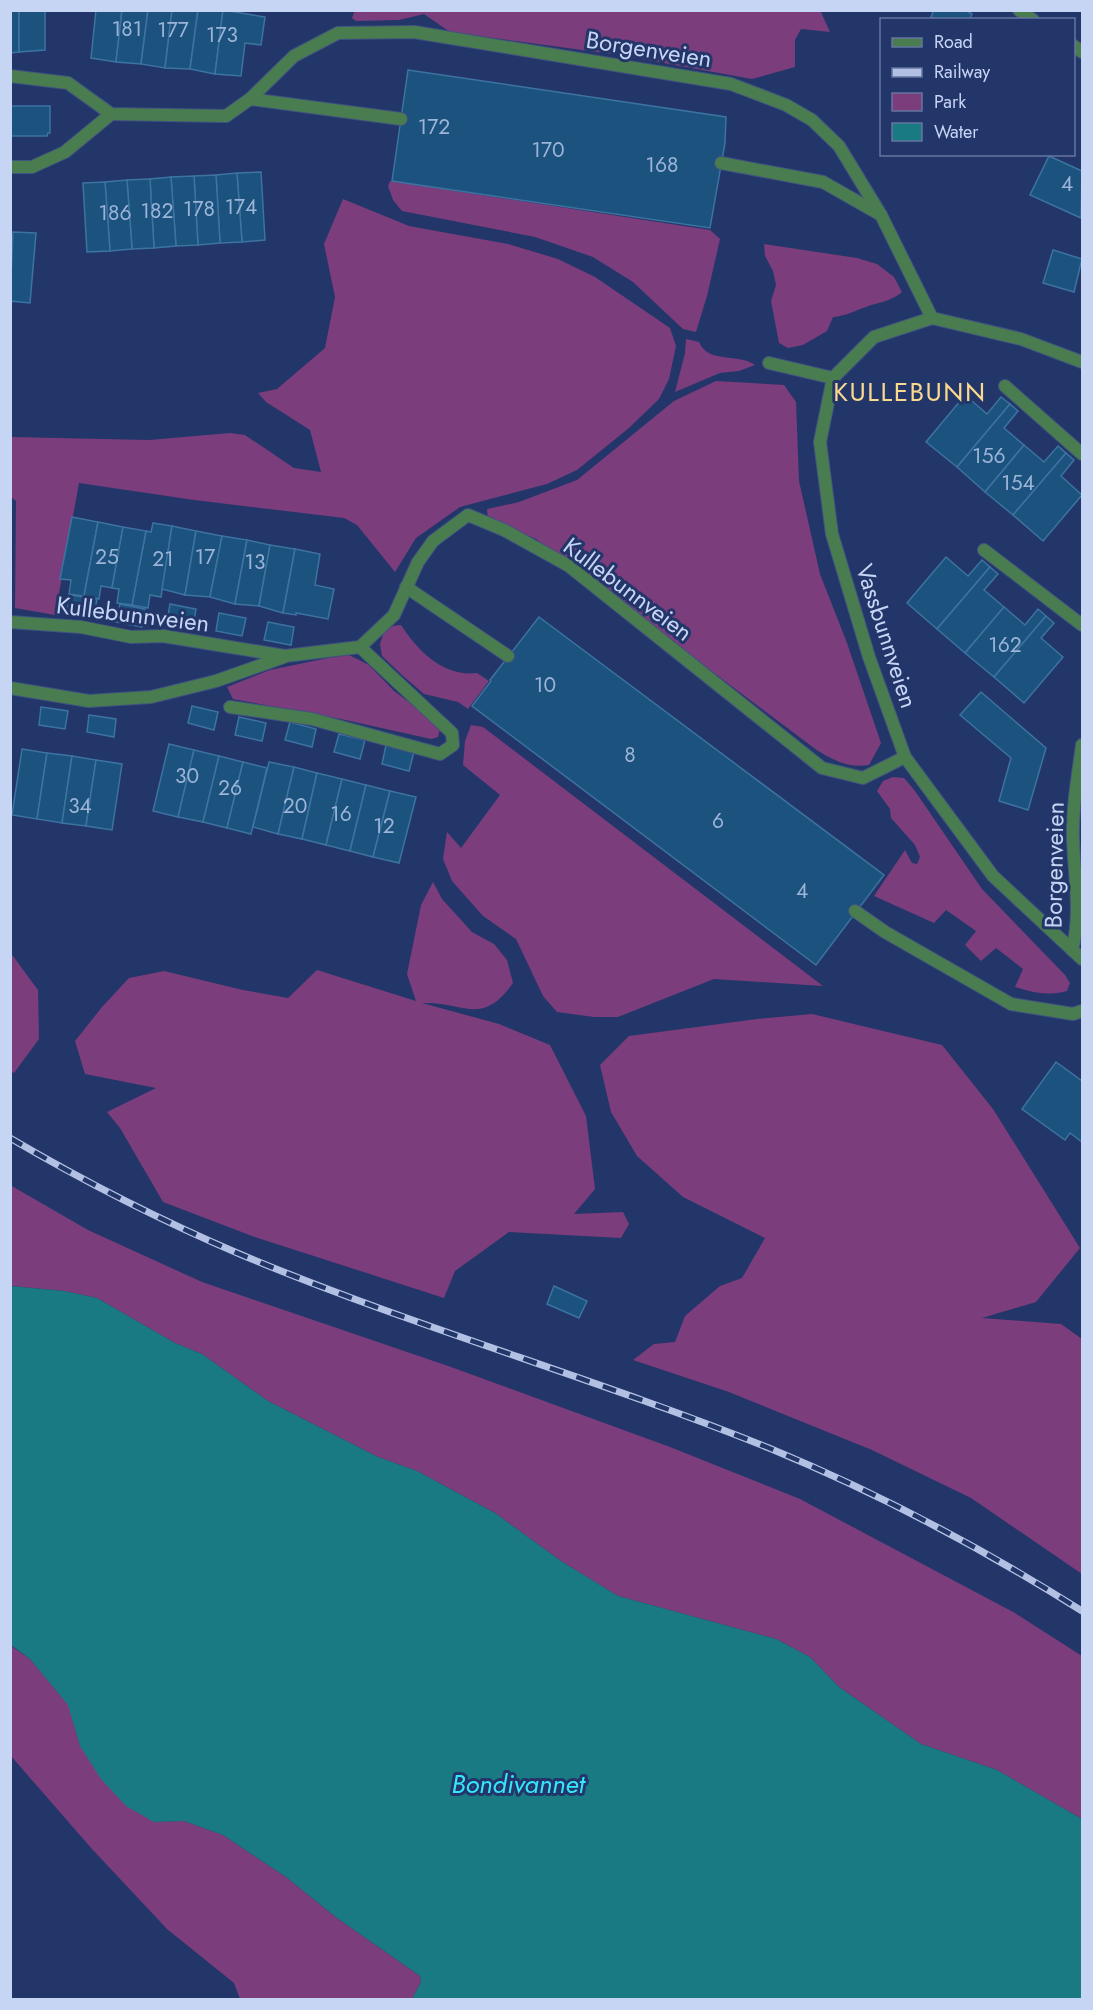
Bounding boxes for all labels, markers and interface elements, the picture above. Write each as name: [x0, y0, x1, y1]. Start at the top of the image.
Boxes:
house number: 181: [112, 14, 142, 44]
house number: 177: [157, 15, 189, 45]
legend: [880, 18, 1075, 156]
house number: 173: [206, 20, 238, 50]
street label: Borgenveien: [584, 22, 714, 76]
text: Road: [934, 29, 973, 55]
text: Railway: [934, 59, 990, 85]
text: Park: [934, 89, 966, 115]
house number: 172: [418, 112, 450, 142]
text: Water: [934, 119, 979, 145]
house number: 170: [531, 135, 565, 165]
house number: 168: [645, 150, 679, 180]
house number: 4: [1061, 169, 1073, 199]
house number: 174: [225, 192, 257, 222]
house number: 178: [183, 194, 215, 224]
house number: 182: [141, 196, 173, 226]
house number: 186: [98, 198, 132, 228]
district label: KULLEBUNN: [833, 373, 987, 411]
house number: 156: [972, 441, 1006, 471]
house number: 154: [1001, 468, 1035, 498]
street label: Kullebunnveien: [556, 529, 700, 649]
house number: 25: [95, 542, 119, 572]
house number: 17: [195, 542, 215, 572]
house number: 21: [152, 544, 174, 574]
house number: 13: [245, 547, 265, 577]
street label: Vassbunnveien: [847, 560, 927, 712]
street label: Kullebunnveien: [54, 587, 212, 641]
house number: 162: [988, 630, 1022, 660]
house number: 10: [534, 670, 556, 700]
house number: 8: [624, 740, 636, 770]
house number: 30: [175, 761, 199, 791]
house number: 26: [218, 773, 242, 803]
house number: 34: [68, 791, 92, 821]
house number: 20: [283, 791, 307, 821]
house number: 16: [330, 799, 352, 829]
street label: Borgenveien: [1035, 801, 1073, 929]
house number: 6: [712, 806, 724, 836]
house number: 12: [373, 811, 395, 841]
house number: 4: [796, 876, 808, 906]
water label: Bondivannet: [451, 1765, 586, 1803]

